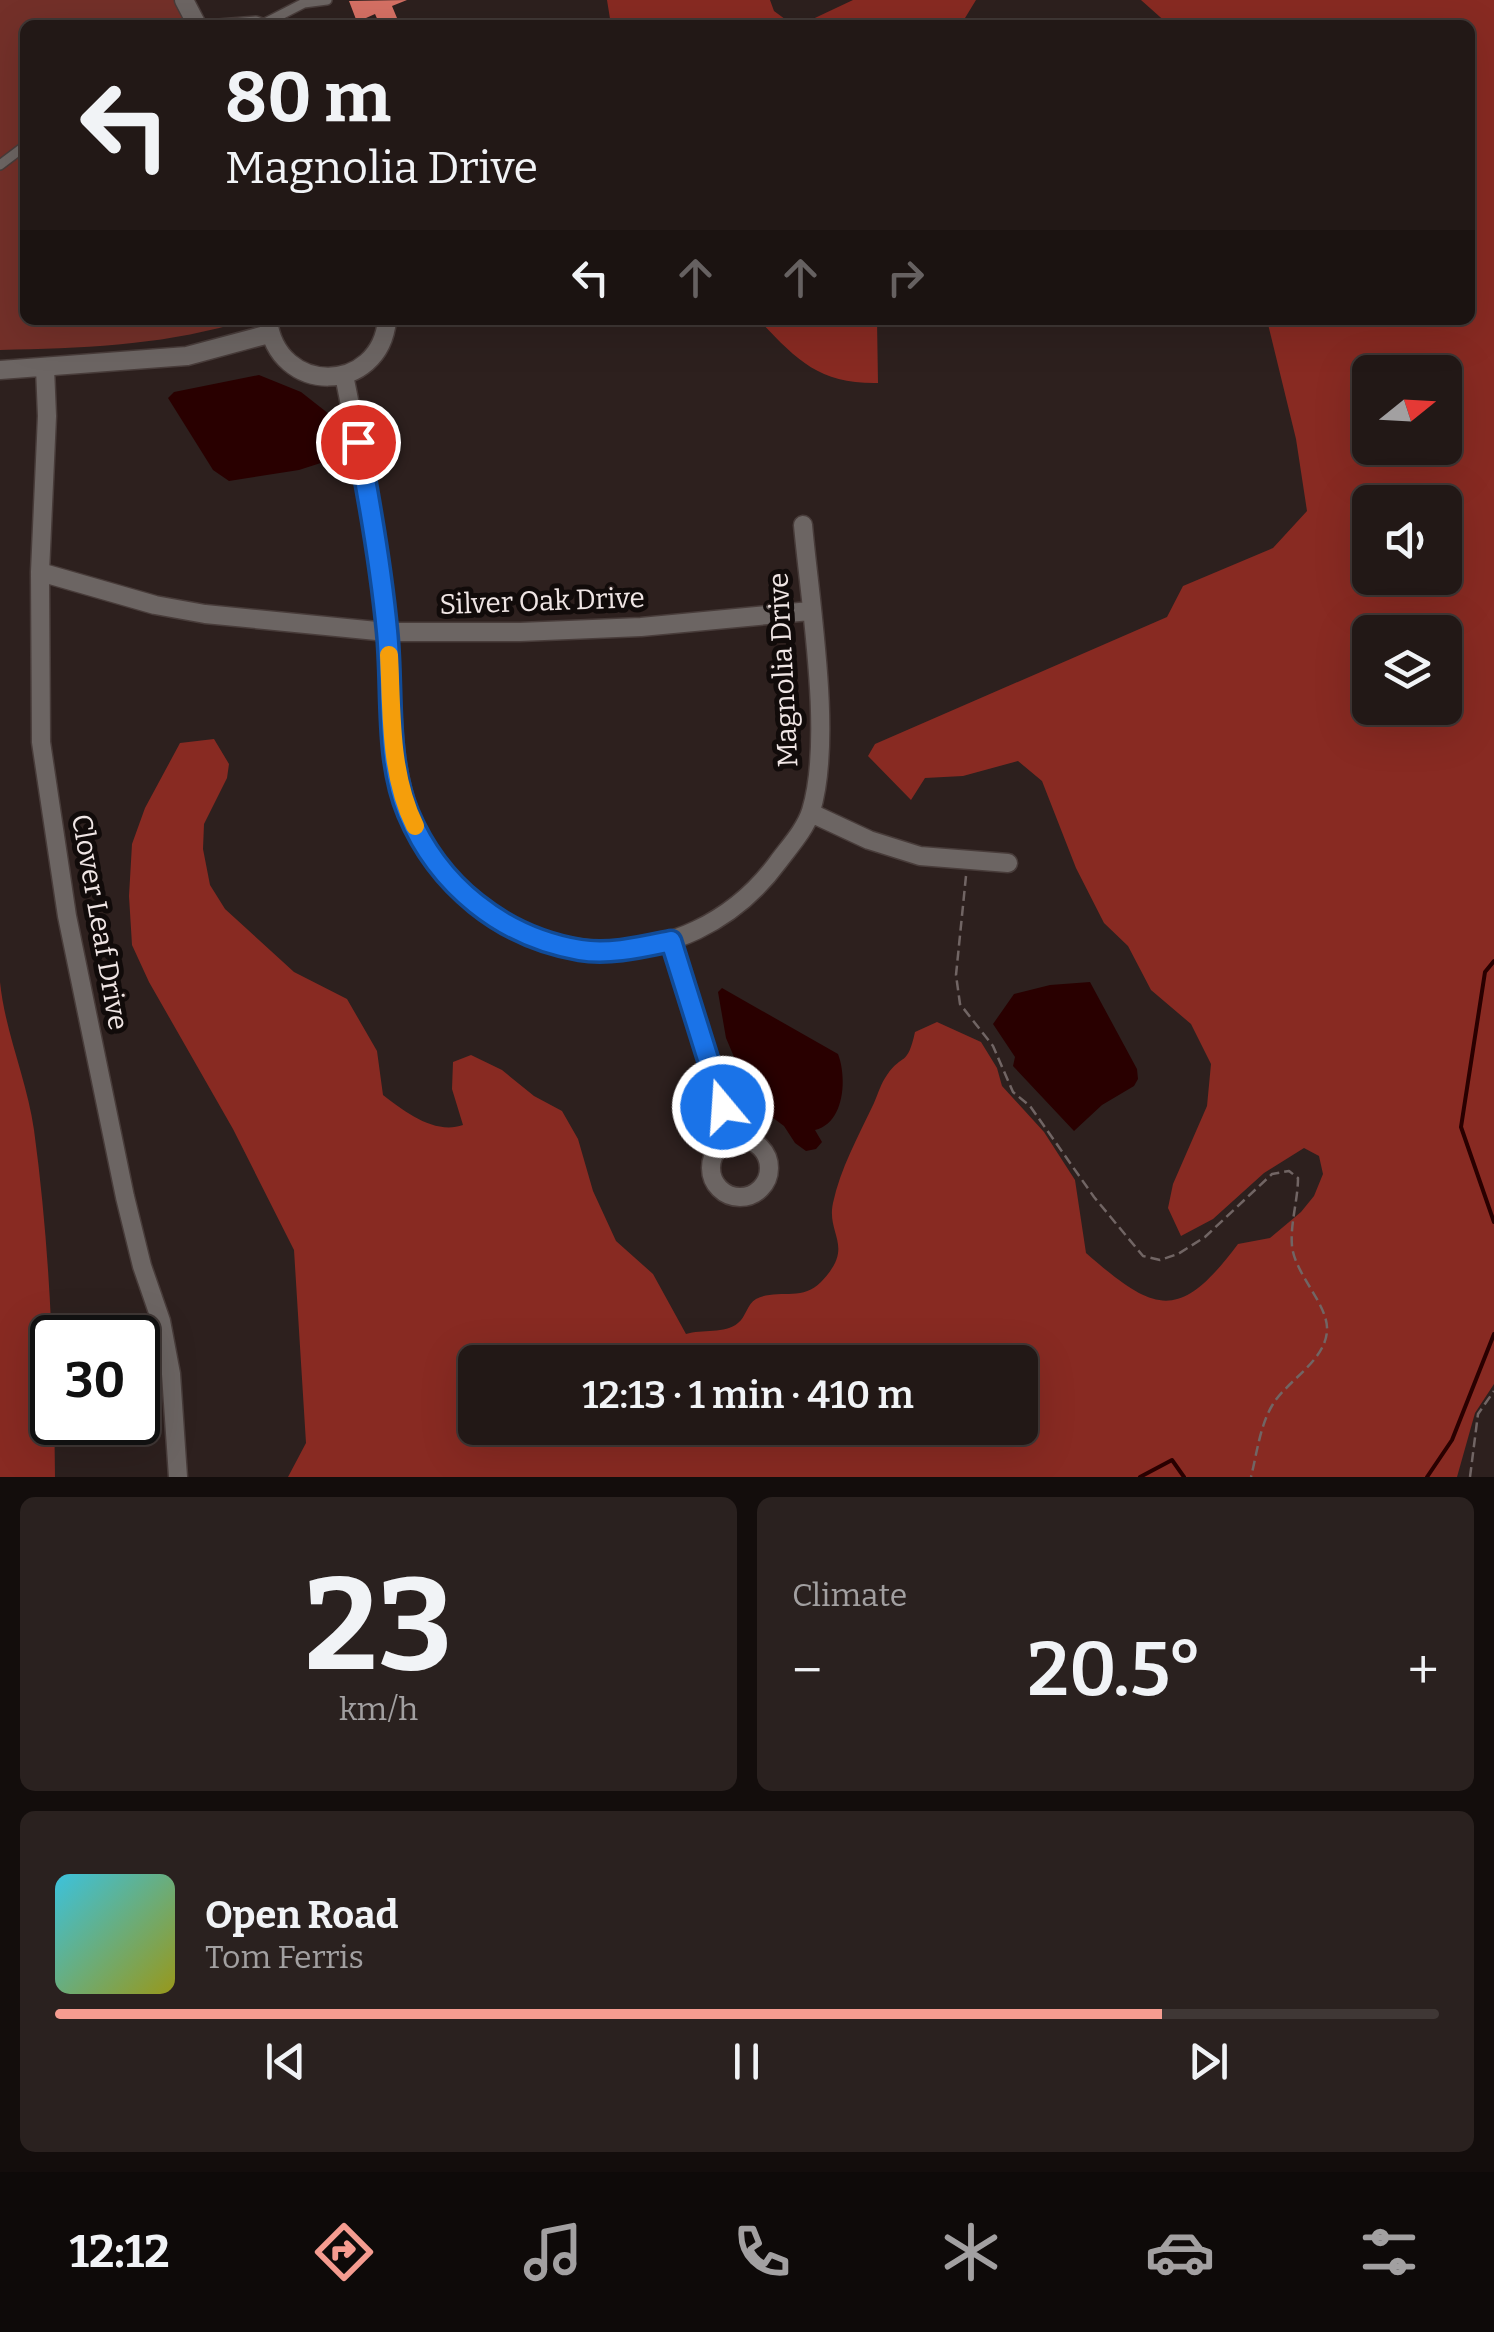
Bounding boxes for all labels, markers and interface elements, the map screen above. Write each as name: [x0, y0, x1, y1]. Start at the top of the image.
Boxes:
text: 80 m: [225, 56, 391, 140]
icon: left: [60, 60, 190, 190]
text: Magnolia Drive: [225, 141, 538, 195]
icon: left: [563, 250, 618, 305]
icon: ahead: [668, 250, 723, 305]
icon: ahead: [773, 250, 828, 305]
icon: right: [878, 250, 933, 305]
north arrow: [1352, 355, 1462, 465]
map controls: [1352, 355, 1462, 725]
pin: [316, 400, 401, 485]
icon: arrive: [331, 415, 386, 470]
button: sound: [1352, 485, 1462, 595]
street label: Magnolia Drive: [761, 572, 805, 768]
street label: Silver Oak Drive: [439, 581, 645, 621]
button: layers: [1352, 615, 1462, 725]
street label: Clover Leaf Drive: [65, 812, 135, 1032]
position arrow: [671, 1055, 775, 1159]
speed limit sign: 30: [30, 1315, 160, 1445]
text: 12:13 · 1 min · 410 m: [582, 1372, 914, 1418]
text: 23: [304, 1547, 453, 1703]
text: Climate: [792, 1576, 907, 1614]
text: 20.5°: [1027, 1625, 1203, 1715]
text: −: [792, 1638, 822, 1704]
text: +: [1408, 1638, 1439, 1704]
text: km/h: [339, 1690, 418, 1728]
text: Open Road: [205, 1892, 398, 1938]
text: Tom Ferris: [205, 1938, 364, 1976]
icon: previous: [258, 2034, 313, 2089]
icon: pause: [719, 2034, 774, 2089]
icon: next: [1181, 2034, 1236, 2089]
icon: directions: [309, 2217, 379, 2287]
icon: music: [518, 2217, 588, 2287]
icon: phone: [727, 2217, 797, 2287]
icon: climate: [936, 2217, 1006, 2287]
icon: car: [1145, 2217, 1215, 2287]
icon: filters: [1354, 2217, 1424, 2287]
text: 12:12: [70, 2225, 170, 2279]

